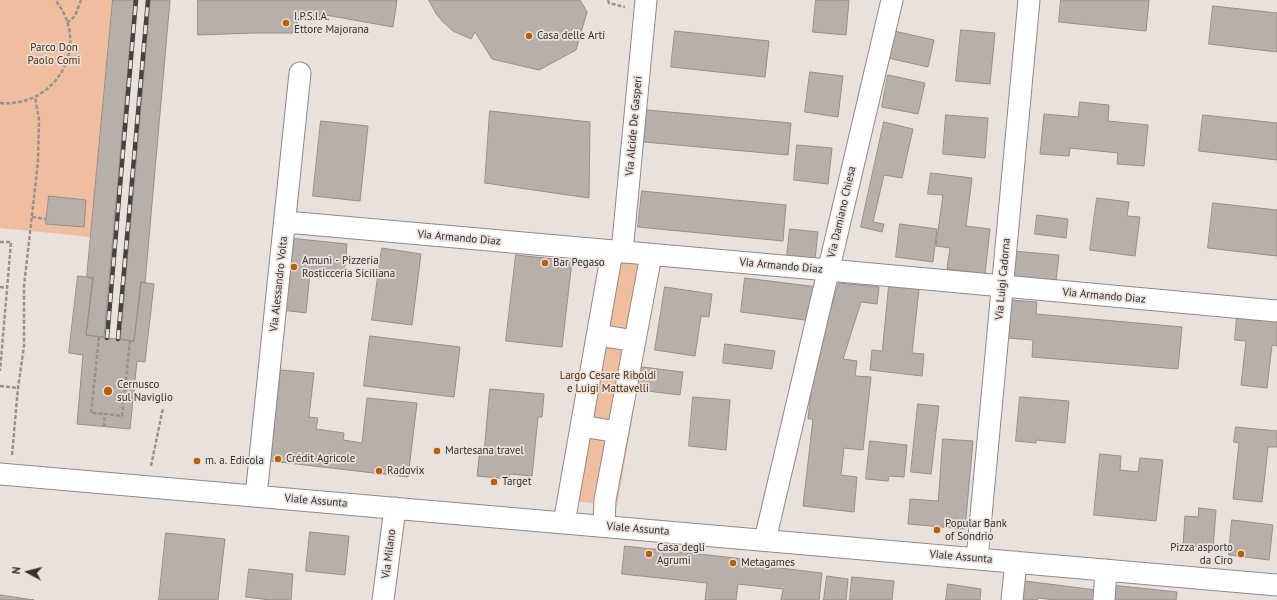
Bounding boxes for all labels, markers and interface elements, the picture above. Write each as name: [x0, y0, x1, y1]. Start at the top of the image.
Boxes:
place label: I.P.S.I.A. Ettore Majorana: [294, 10, 369, 36]
marker: I.P.S.I.A. Ettore Majorana: [281, 18, 291, 28]
place label: Casa delle Arti: [537, 29, 605, 43]
marker: Casa delle Arti: [524, 31, 534, 41]
park label: Parco Don Paolo Comi: [28, 41, 80, 67]
street label: Via Alcide De Gasperi: [623, 75, 645, 177]
street label: Via Damiano Chiesa: [825, 165, 859, 259]
street label: Via Armando Diaz: [417, 228, 501, 248]
street label: Via Alessandro Volta: [267, 236, 291, 332]
street label: Via Luigi Cadorna: [993, 237, 1013, 321]
place label: Amunì - Pizzeria Rosticceria Siciliana: [302, 254, 395, 280]
place label: Bar Pegaso: [553, 256, 605, 270]
street label: Via Armando Diaz: [739, 256, 823, 276]
marker: Bar Pegaso: [540, 258, 550, 268]
marker: Amunì - Pizzeria Rosticceria Siciliana: [289, 262, 299, 272]
street label: Via Armando Diaz: [1062, 286, 1146, 306]
park label: Largo Cesare Riboldi e Luigi Mattavelli: [560, 369, 656, 395]
place label: Cernusco sul Naviglio: [117, 378, 173, 404]
marker: Cernusco sul Naviglio: [102, 385, 114, 397]
place label: Martesana travel: [445, 444, 524, 458]
marker: Martesana travel: [432, 446, 442, 456]
place label: Crédit Agricole: [286, 452, 355, 466]
place label: m. a. Edicola: [205, 454, 264, 468]
marker: Crédit Agricole: [273, 454, 283, 464]
marker: m. a. Edicola: [192, 456, 202, 466]
place label: Radovix: [387, 464, 424, 478]
marker: Radovix: [374, 466, 384, 476]
place label: Target: [502, 475, 531, 489]
marker: Target: [489, 477, 499, 487]
street label: Viale Assunta: [284, 492, 348, 510]
place label: Popular Bank of Sondrio: [945, 517, 1007, 543]
street label: Viale Assunta: [606, 520, 670, 538]
marker: Popular Bank of Sondrio: [932, 525, 942, 535]
street label: Via Milano: [379, 528, 399, 580]
place label: Casa degli Agrumi: [657, 541, 705, 567]
place label: Pizza asporto da Ciro: [1170, 541, 1233, 567]
street label: Viale Assunta: [929, 548, 993, 566]
marker: Casa degli Agrumi: [644, 549, 654, 559]
marker: Pizza asporto da Ciro: [1236, 549, 1246, 559]
north arrow: [8, 552, 48, 592]
place label: Metagames: [741, 556, 795, 570]
marker: Metagames: [728, 558, 738, 568]
text: N: [9, 566, 23, 575]

